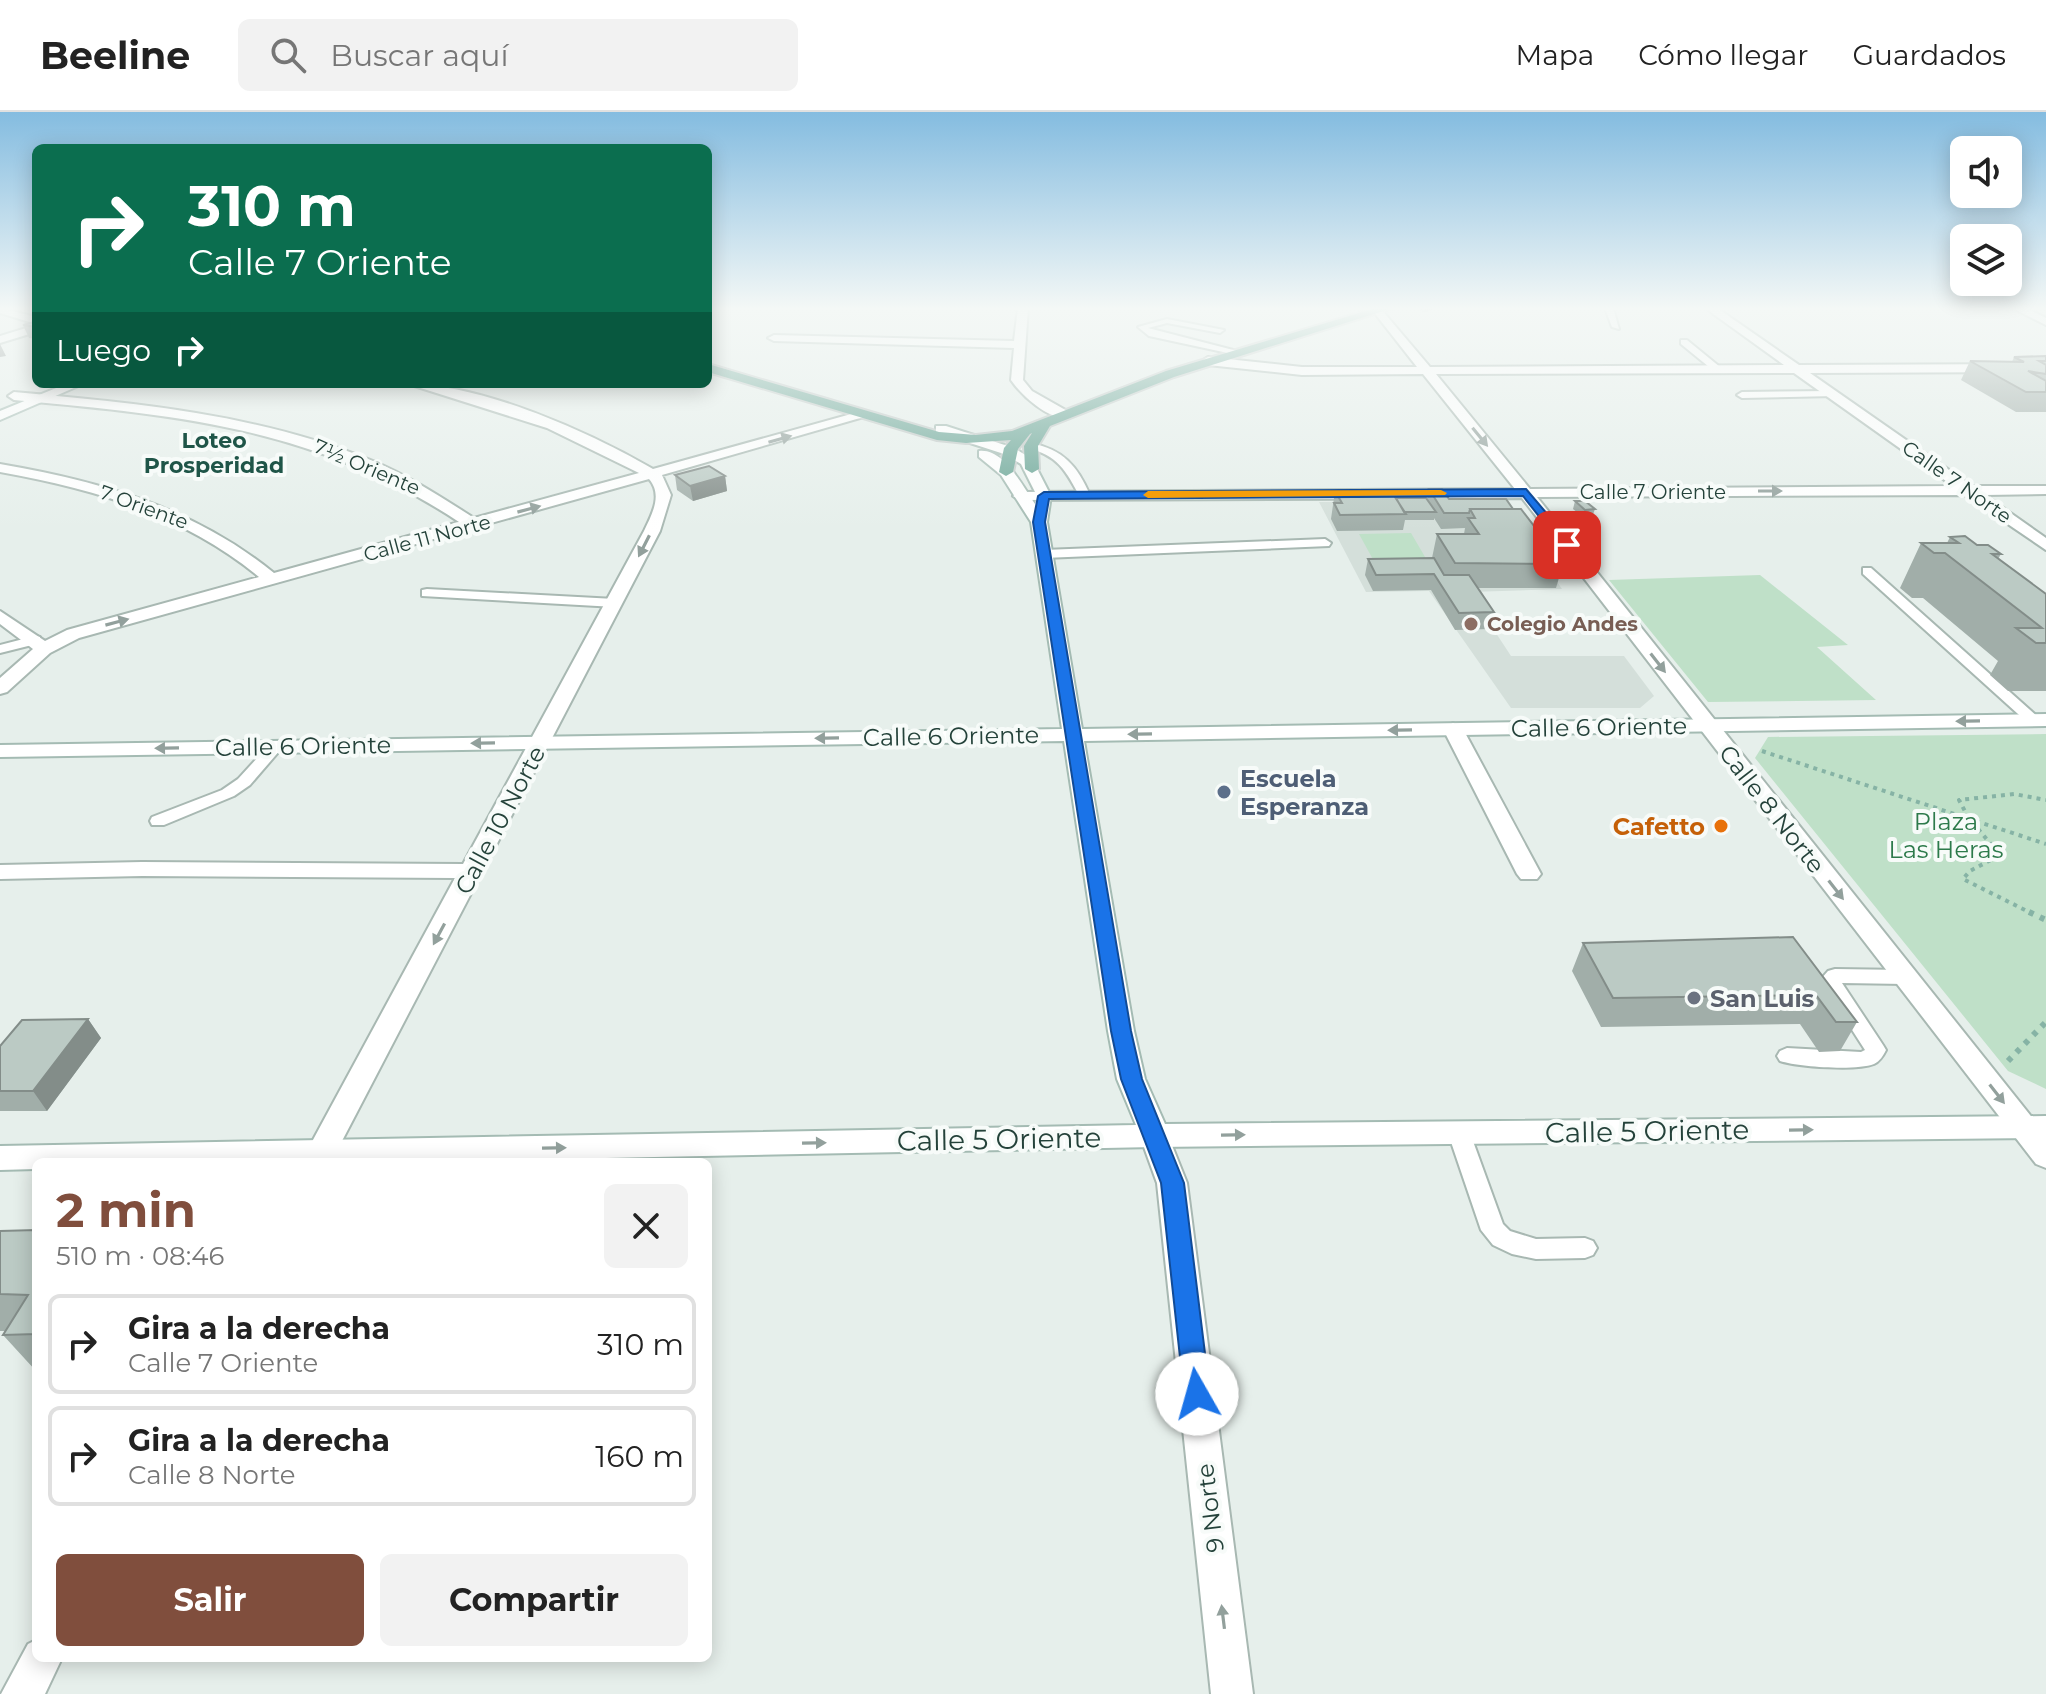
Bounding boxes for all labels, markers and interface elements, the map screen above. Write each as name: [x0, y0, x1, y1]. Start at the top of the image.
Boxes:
search box: [238, 19, 798, 91]
text: Beeline: [40, 32, 190, 79]
icon: search: [266, 33, 310, 77]
text: Buscar aquí: [330, 37, 508, 74]
text: Mapa: [1515, 38, 1594, 72]
text: Cómo llegar: [1638, 38, 1808, 72]
text: Guardados: [1852, 38, 2006, 72]
map controls: [1950, 136, 2022, 296]
button: sound: [1950, 136, 2022, 208]
text: 310 m: [188, 172, 356, 240]
icon: right: [56, 176, 160, 280]
button: layers: [1950, 224, 2022, 296]
text: Calle 7 Oriente: [188, 240, 451, 284]
icon: right: [167, 328, 211, 372]
text: Luego: [56, 332, 151, 369]
district label: Loteo Prosperidad: [144, 427, 284, 479]
one-way arrow: [1472, 427, 1488, 447]
one-way arrow: [768, 432, 792, 445]
street label: 7½ Oriente: [310, 434, 424, 500]
street label: Calle 7 Norte: [1898, 435, 2016, 529]
street label: 7 Oriente: [96, 480, 192, 534]
street label: Calle 7 Oriente: [1580, 480, 1726, 504]
one-way arrow: [1758, 485, 1783, 497]
one-way arrow: [517, 503, 542, 515]
street label: Calle 11 Norte: [361, 510, 493, 566]
pin: [1533, 511, 1601, 579]
icon: arrive: [1545, 523, 1589, 567]
one-way arrow: [638, 534, 651, 557]
place label: Colegio Andes: [1487, 612, 1638, 636]
one-way arrow: [105, 615, 129, 628]
marker: Colegio Andes: [1462, 615, 1480, 633]
one-way arrow: [1650, 653, 1666, 673]
street label: Calle 6 Oriente: [1511, 711, 1687, 743]
one-way arrow: [1955, 715, 1980, 727]
street label: Calle 6 Oriente: [863, 720, 1039, 752]
one-way arrow: [1387, 723, 1412, 736]
one-way arrow: [1127, 727, 1152, 740]
street label: Calle 6 Oriente: [215, 730, 391, 762]
one-way arrow: [814, 732, 839, 744]
one-way arrow: [470, 736, 495, 749]
street label: Calle 8 Norte: [1713, 739, 1831, 879]
street label: Calle 10 Norte: [449, 741, 551, 899]
one-way arrow: [154, 742, 179, 754]
place label: Escuela Esperanza: [1240, 764, 1369, 821]
marker: Escuela Esperanza: [1215, 783, 1233, 801]
park label: Plaza Las Heras: [1889, 807, 2003, 864]
place label: Cafetto: [1613, 812, 1705, 841]
marker: Cafetto: [1712, 817, 1730, 835]
one-way arrow: [1827, 880, 1844, 900]
one-way arrow: [432, 922, 446, 945]
place label: San Luis: [1710, 984, 1815, 1013]
marker: San Luis: [1685, 989, 1703, 1007]
one-way arrow: [1988, 1084, 2005, 1104]
street label: Calle 5 Oriente: [1545, 1112, 1749, 1150]
street label: Calle 5 Oriente: [897, 1120, 1101, 1158]
one-way arrow: [1789, 1124, 1814, 1136]
one-way arrow: [1221, 1129, 1246, 1141]
one-way arrow: [802, 1136, 827, 1149]
one-way arrow: [542, 1141, 567, 1154]
text: 2 min: [56, 1181, 196, 1239]
button: close: [604, 1184, 688, 1268]
text: 510 m · 08:46: [56, 1240, 224, 1272]
text: Gira a la derecha: [128, 1310, 390, 1347]
icon: right: [60, 1322, 104, 1366]
text: 310 m: [597, 1326, 684, 1363]
text: Calle 7 Oriente: [128, 1347, 318, 1379]
position arrow: [1155, 1352, 1239, 1436]
text: Gira a la derecha: [128, 1422, 390, 1459]
icon: right: [60, 1434, 104, 1478]
text: 160 m: [595, 1438, 684, 1475]
text: Calle 8 Norte: [128, 1459, 296, 1491]
street label: 9 Norte: [1190, 1462, 1230, 1554]
button: Salir: [56, 1554, 364, 1646]
button: Compartir: [380, 1554, 688, 1646]
one-way arrow: [1217, 1604, 1230, 1629]

